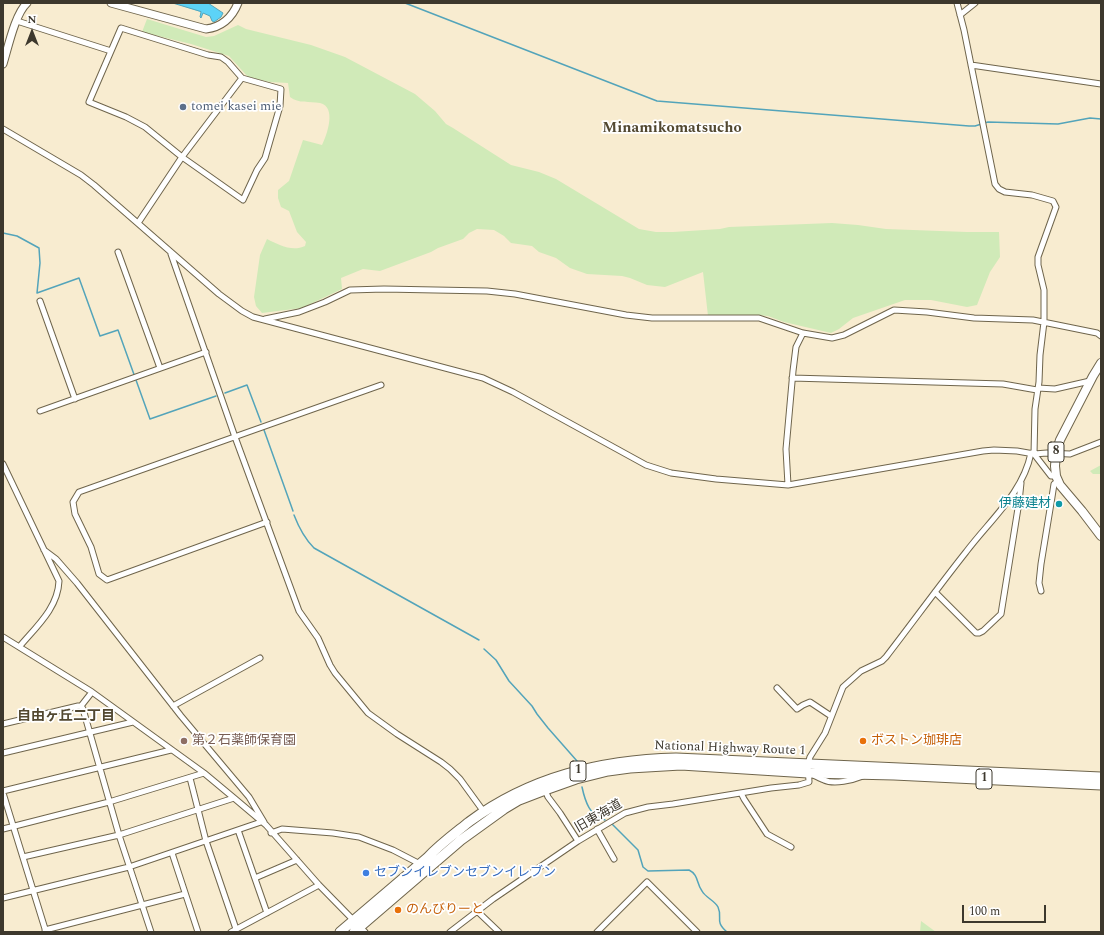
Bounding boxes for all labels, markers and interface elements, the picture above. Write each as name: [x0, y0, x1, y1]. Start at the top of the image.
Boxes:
text: N: [28, 11, 36, 28]
north arrow: [12, 12, 52, 52]
place label: tomei kasei mie: [191, 99, 282, 115]
marker: tomei kasei mie: [178, 102, 188, 112]
district label: Minamikomatsucho: [602, 120, 742, 138]
road number: 8: [1048, 442, 1064, 462]
place label: 伊藤建材: [999, 496, 1051, 512]
marker: 伊藤建材: [1054, 499, 1064, 509]
district label: 自由ヶ丘二丁目: [17, 709, 115, 725]
place label: 第２石薬師保育園: [192, 733, 296, 749]
place label: ボストン珈琲店: [871, 733, 962, 749]
marker: 第２石薬師保育園: [179, 736, 189, 746]
marker: ボストン珈琲店: [858, 736, 868, 746]
street label: National Highway Route 1: [654, 739, 806, 759]
road number: 1: [570, 761, 586, 781]
road number: 1: [976, 769, 992, 789]
street label: 旧東海道: [573, 797, 625, 837]
place label: セブンイレブンセブンイレブン: [374, 865, 556, 881]
marker: セブンイレブンセブンイレブン: [361, 868, 371, 878]
scale bar: [964, 897, 1048, 923]
place label: のんびりーと: [406, 902, 484, 918]
text: 100 m: [969, 902, 1000, 921]
marker: のんびりーと: [393, 905, 403, 915]

